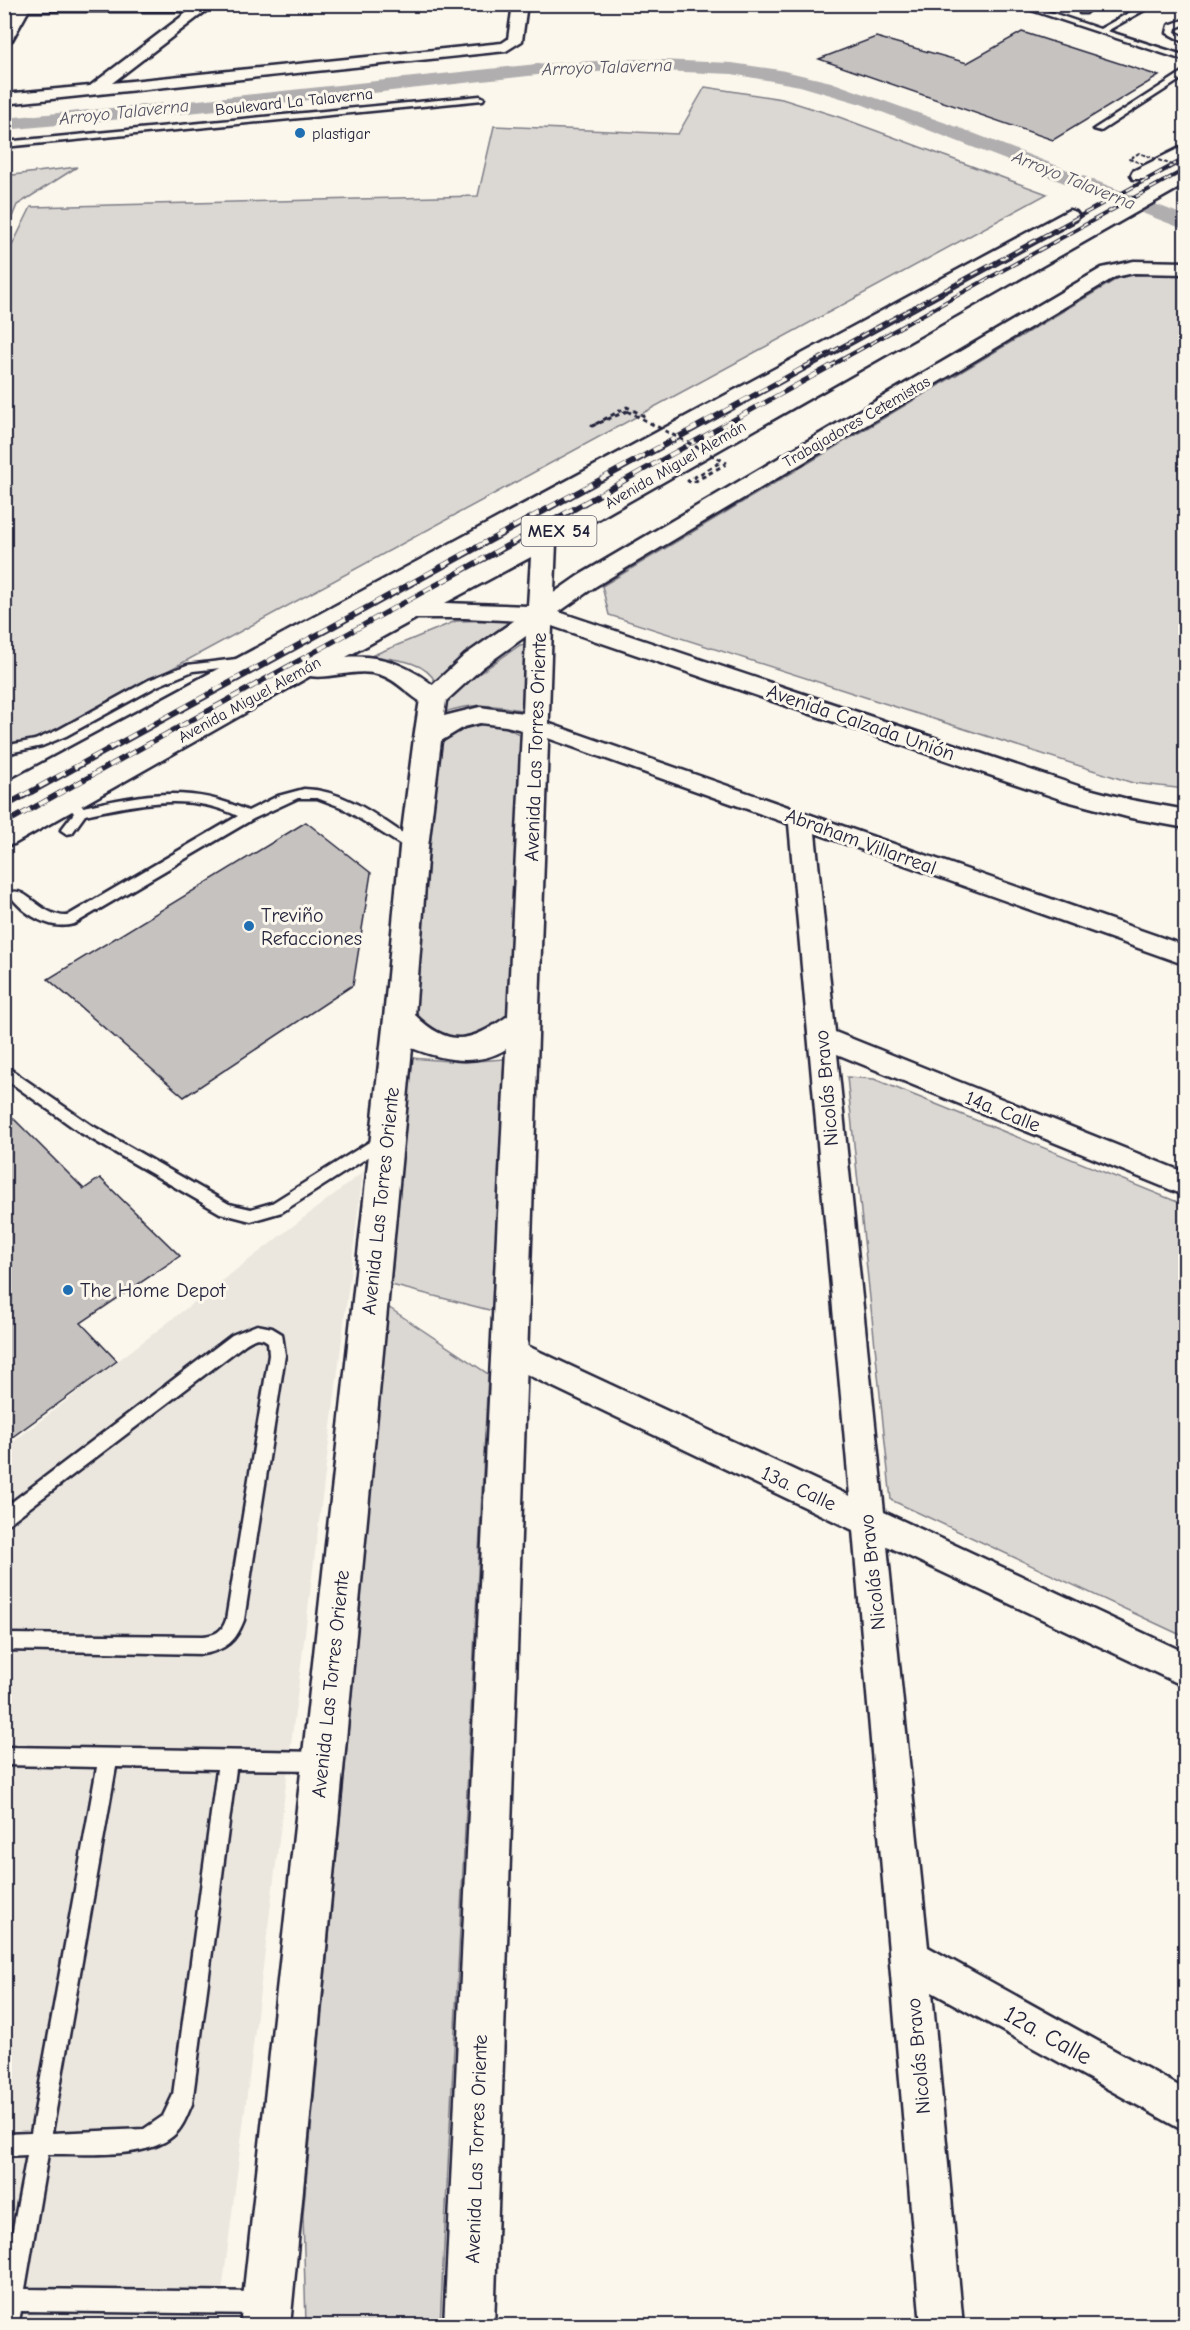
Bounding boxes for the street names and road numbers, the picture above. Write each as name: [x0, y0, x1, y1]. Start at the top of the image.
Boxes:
street label: Boulevard La Talaverna: [214, 85, 374, 119]
street label: Trabajadores Cetemistas: [780, 372, 934, 471]
street label: Avenida Miguel Alemán: [602, 417, 749, 513]
road number: MEX 54: [522, 516, 596, 546]
street label: Avenida Las Torres Oriente: [520, 632, 551, 862]
street label: Avenida Miguel Alemán: [175, 653, 324, 747]
street label: Avenida Calzada Unión: [764, 680, 958, 765]
street label: Abraham Villarreal: [782, 803, 939, 879]
street label: Nicolás Bravo: [810, 1029, 843, 1147]
street label: Avenida Las Torres Oriente: [357, 1086, 404, 1316]
street label: 14a. Calle: [962, 1086, 1044, 1137]
street label: 13a. Calle: [758, 1461, 840, 1516]
street label: Nicolás Bravo: [855, 1513, 890, 1631]
street label: Avenida Las Torres Oriente: [307, 1569, 354, 1799]
street label: Nicolás Bravo: [902, 1997, 935, 2115]
street label: 12a. Calle: [999, 2000, 1097, 2070]
street label: Avenida Las Torres Oriente: [461, 2034, 492, 2264]

